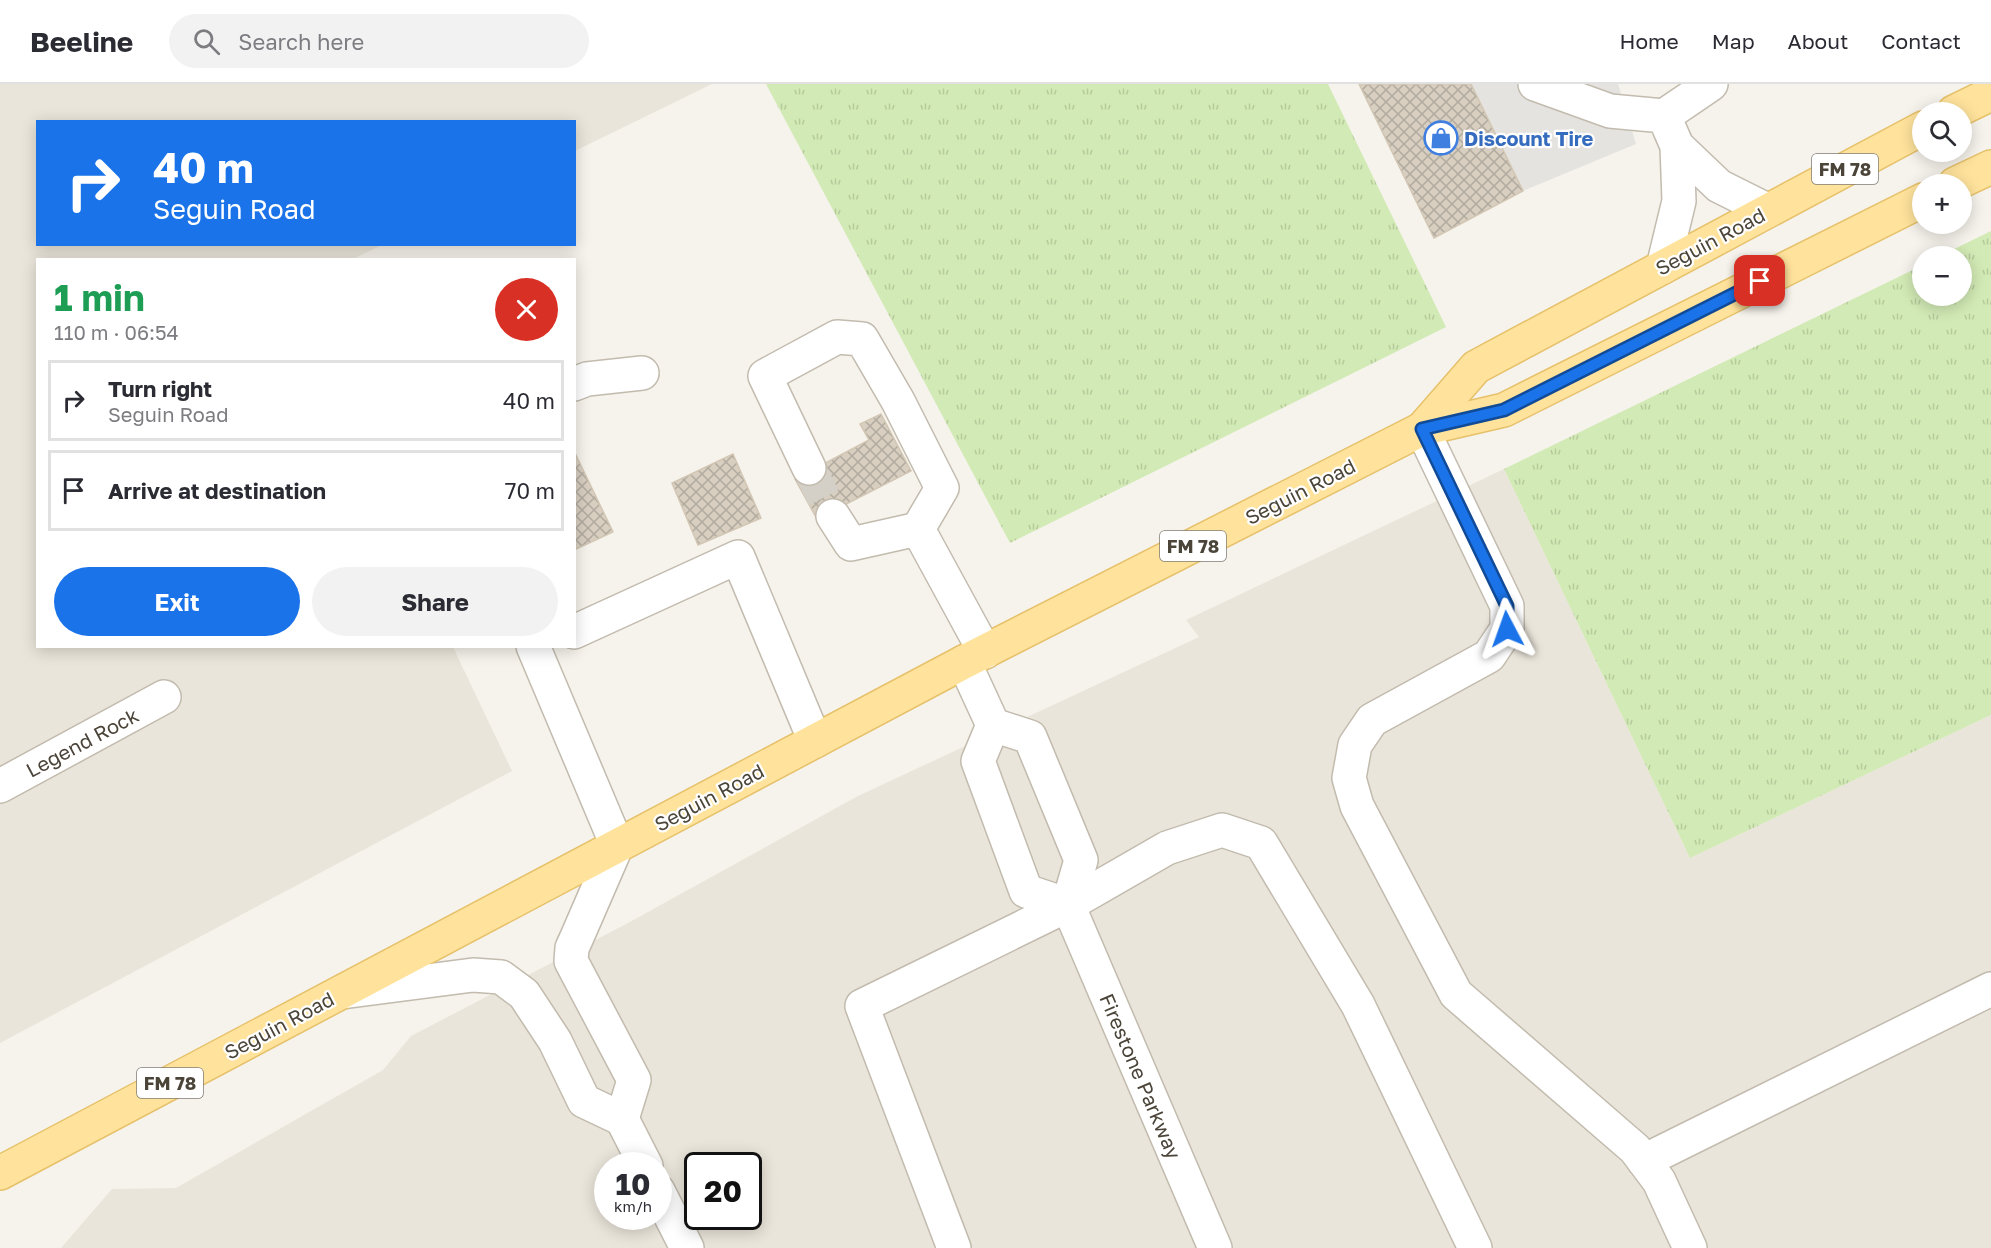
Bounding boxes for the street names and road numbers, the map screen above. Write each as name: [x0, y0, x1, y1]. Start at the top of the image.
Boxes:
road number: FM 78: [1812, 154, 1878, 184]
street label: Seguin Road: [1651, 202, 1769, 280]
street label: Seguin Road: [1241, 453, 1359, 529]
road number: FM 78: [1160, 531, 1226, 561]
street label: Legend Rock: [22, 702, 142, 782]
street label: Seguin Road: [650, 758, 768, 836]
street label: Seguin Road: [220, 986, 338, 1064]
street label: Firestone Parkway: [1095, 990, 1187, 1162]
road number: FM 78: [137, 1068, 203, 1098]

